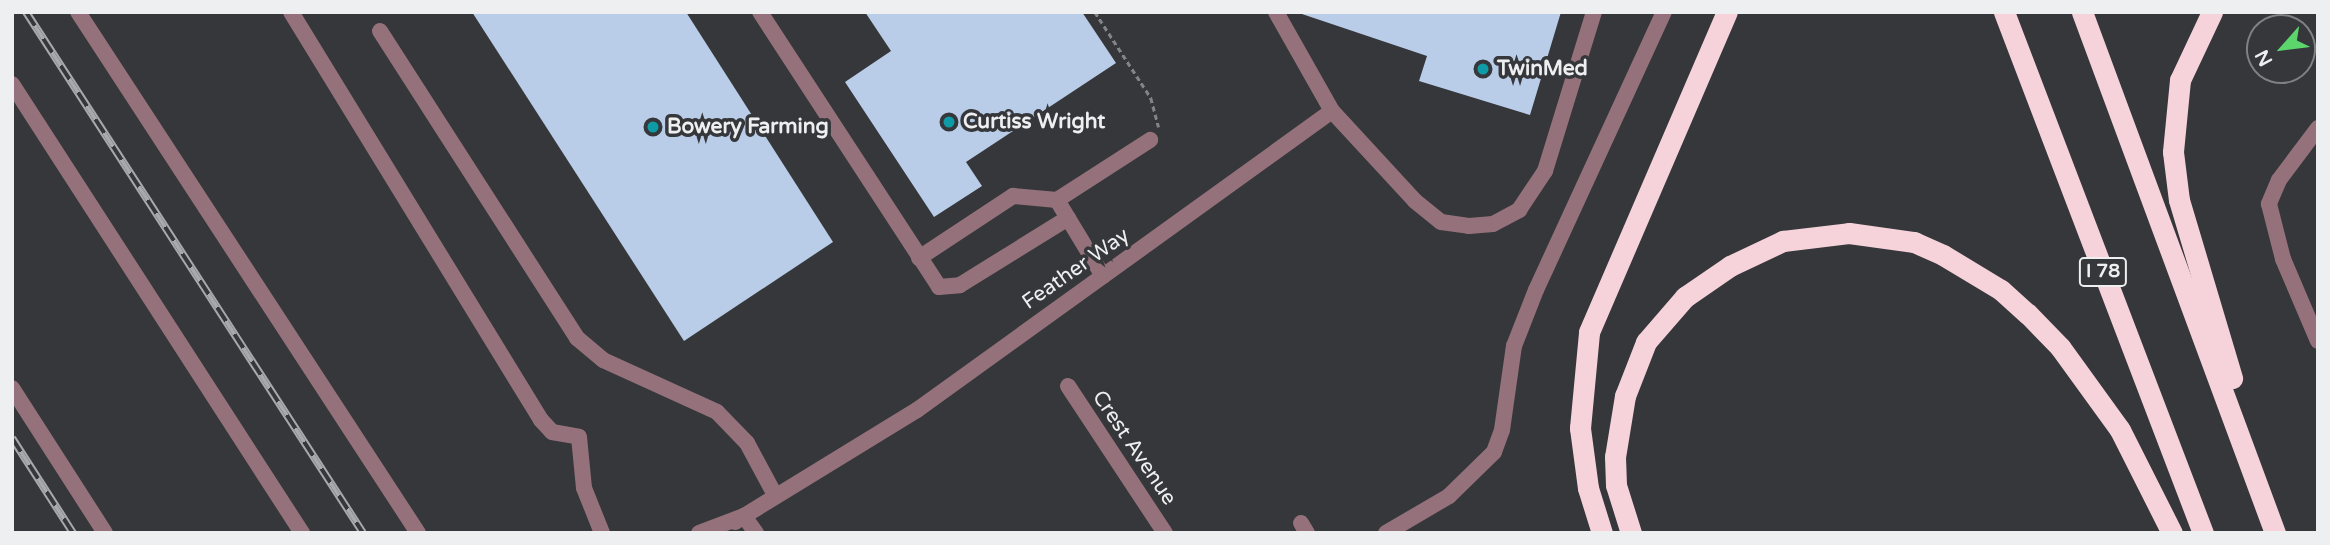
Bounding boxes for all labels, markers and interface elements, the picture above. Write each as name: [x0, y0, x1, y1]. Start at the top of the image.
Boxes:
north arrow: [2246, 14, 2316, 84]
text: N: [2251, 46, 2278, 70]
place label: TwinMed: [1497, 56, 1588, 82]
marker: TwinMed: [1475, 61, 1491, 77]
place label: Curtiss Wright: [963, 109, 1105, 135]
place label: Bowery Farming: [667, 114, 829, 140]
marker: Curtiss Wright: [941, 114, 957, 130]
marker: Bowery Farming: [645, 119, 661, 135]
street label: Feather Way: [1018, 223, 1134, 315]
road number: I 78: [2078, 256, 2128, 288]
street label: Crest Avenue: [1086, 386, 1182, 510]

